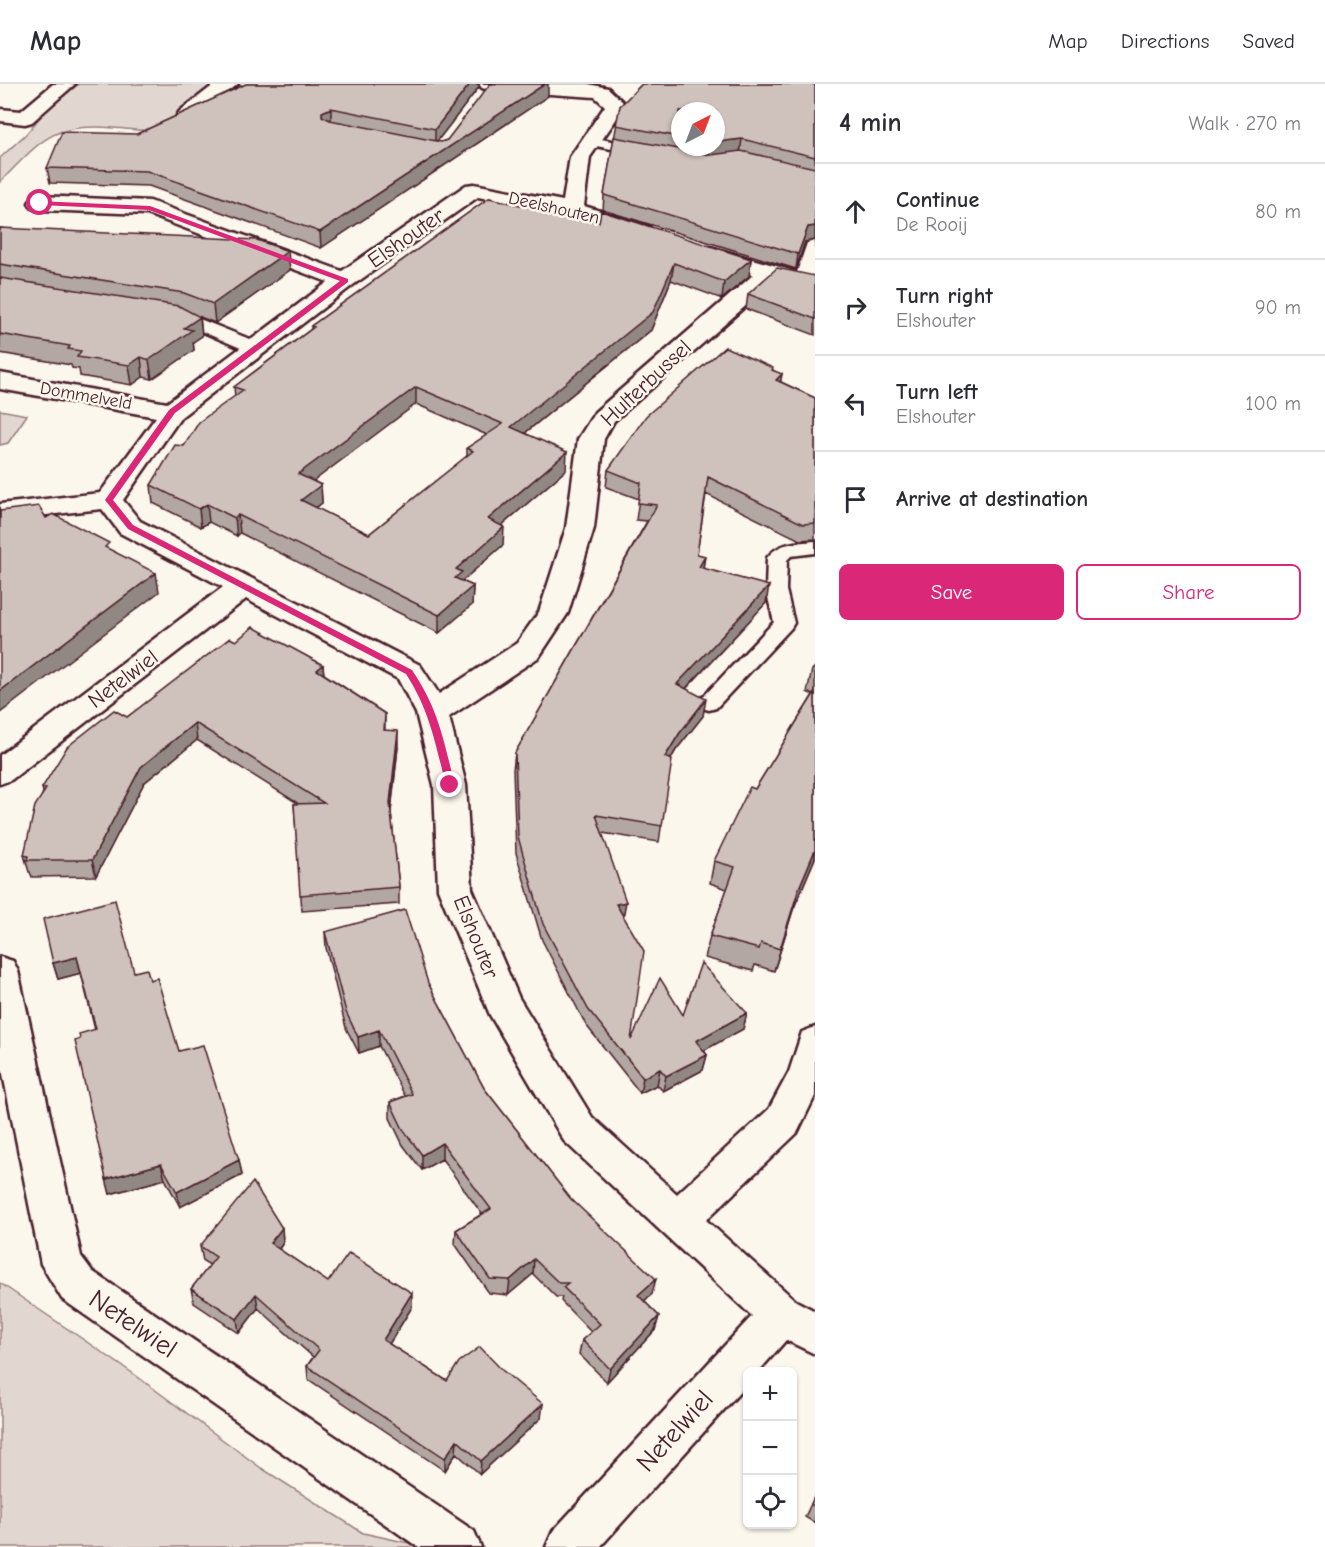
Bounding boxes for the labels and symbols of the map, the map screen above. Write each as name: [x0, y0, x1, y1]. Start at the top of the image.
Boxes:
north arrow: [671, 102, 725, 156]
street label: Deelshouten: [506, 187, 602, 229]
route start: [26, 189, 52, 215]
street label: Elshouter: [363, 202, 449, 274]
street label: Hulterbussel: [595, 334, 697, 432]
street label: Dommelveld: [38, 378, 134, 414]
street label: Netelwiel: [83, 644, 163, 714]
route end: [436, 771, 462, 797]
street label: Elshouter: [448, 892, 505, 983]
street label: Netelwiel: [83, 1283, 183, 1365]
street label: Netelwiel: [630, 1384, 720, 1478]

